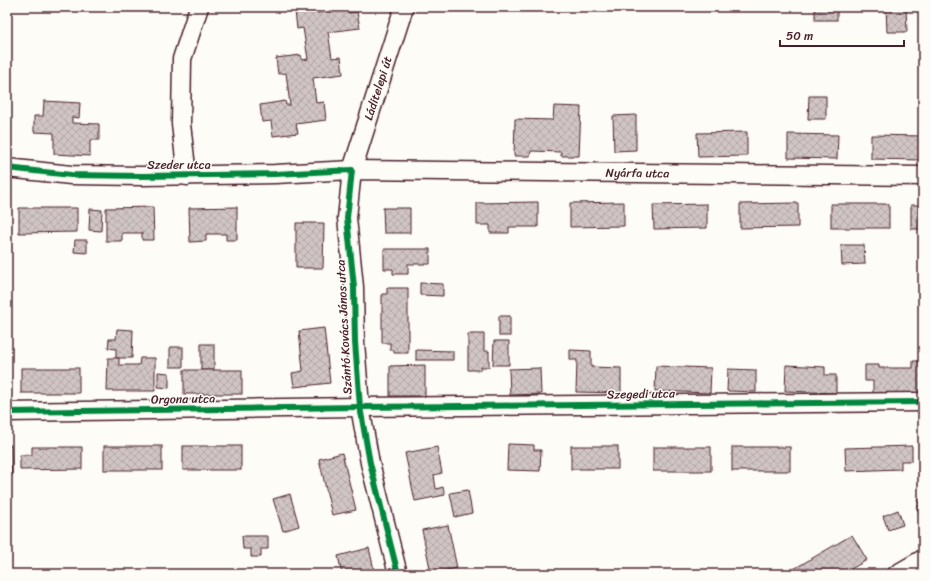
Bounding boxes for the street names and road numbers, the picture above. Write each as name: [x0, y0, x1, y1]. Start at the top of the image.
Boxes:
street label: Láditelepi út: [358, 53, 399, 123]
street label: Szeder utca: [147, 154, 211, 176]
street label: Nyárfa utca: [606, 162, 669, 184]
street label: Szántó Kovács János utca: [329, 259, 359, 395]
street label: Szegedi utca: [607, 382, 676, 406]
street label: Orgona utca: [151, 387, 215, 411]

